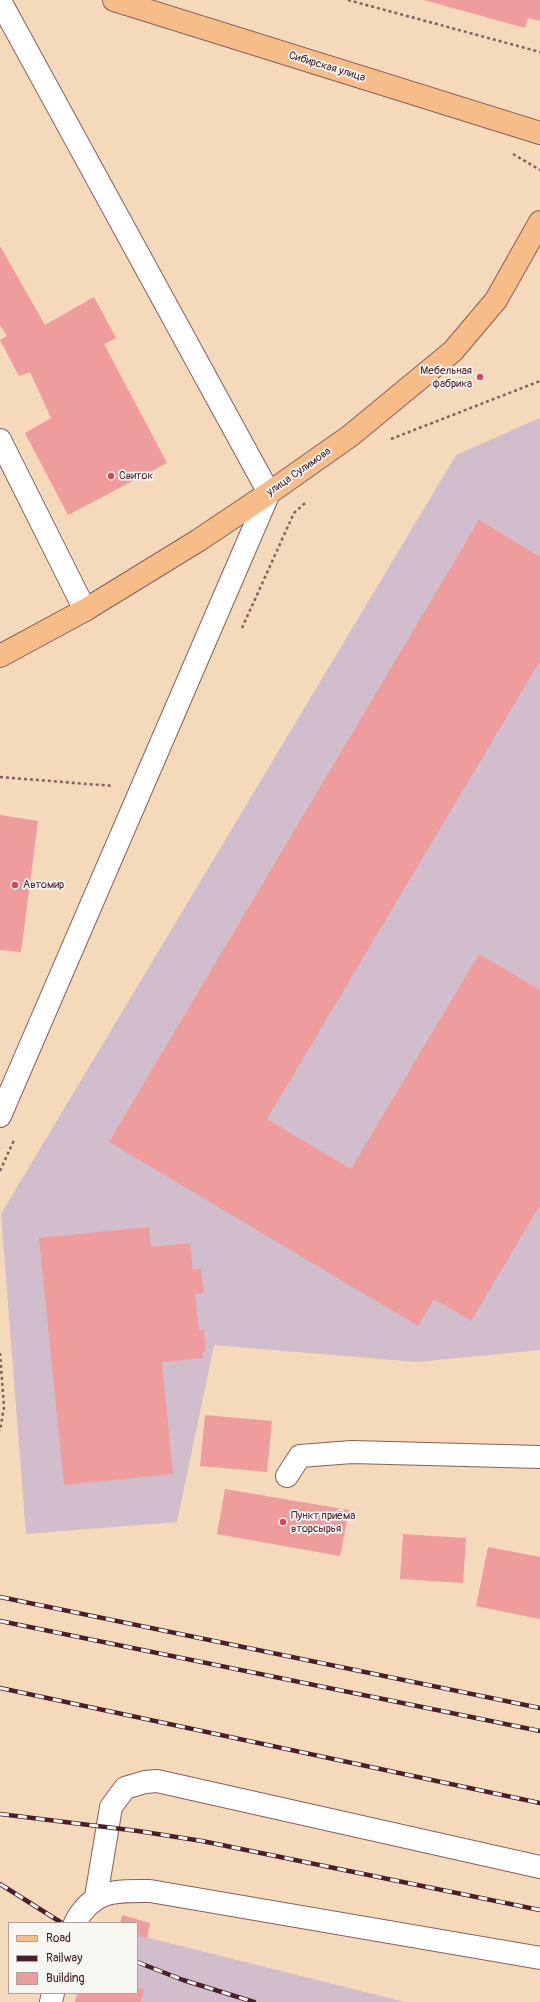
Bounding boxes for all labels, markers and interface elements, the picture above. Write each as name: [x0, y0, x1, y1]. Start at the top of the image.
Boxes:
street label: Сибирская улица: [287, 49, 367, 85]
place label: Мебельная фабрика: [420, 364, 472, 390]
marker: Мебельная фабрика: [475, 372, 485, 382]
street label: улица Сулимова: [264, 445, 334, 499]
place label: Свиток: [119, 469, 153, 483]
marker: Свиток: [106, 471, 116, 481]
place label: Автомир: [23, 878, 64, 892]
marker: Автомир: [10, 880, 20, 890]
place label: Пункт приёма вторсырья: [291, 1509, 355, 1535]
marker: Пункт приёма вторсырья: [278, 1517, 288, 1527]
legend: [8, 1922, 138, 1994]
text: Road: [46, 1931, 71, 1946]
text: Railway: [46, 1951, 82, 1966]
text: Building: [46, 1971, 85, 1986]

